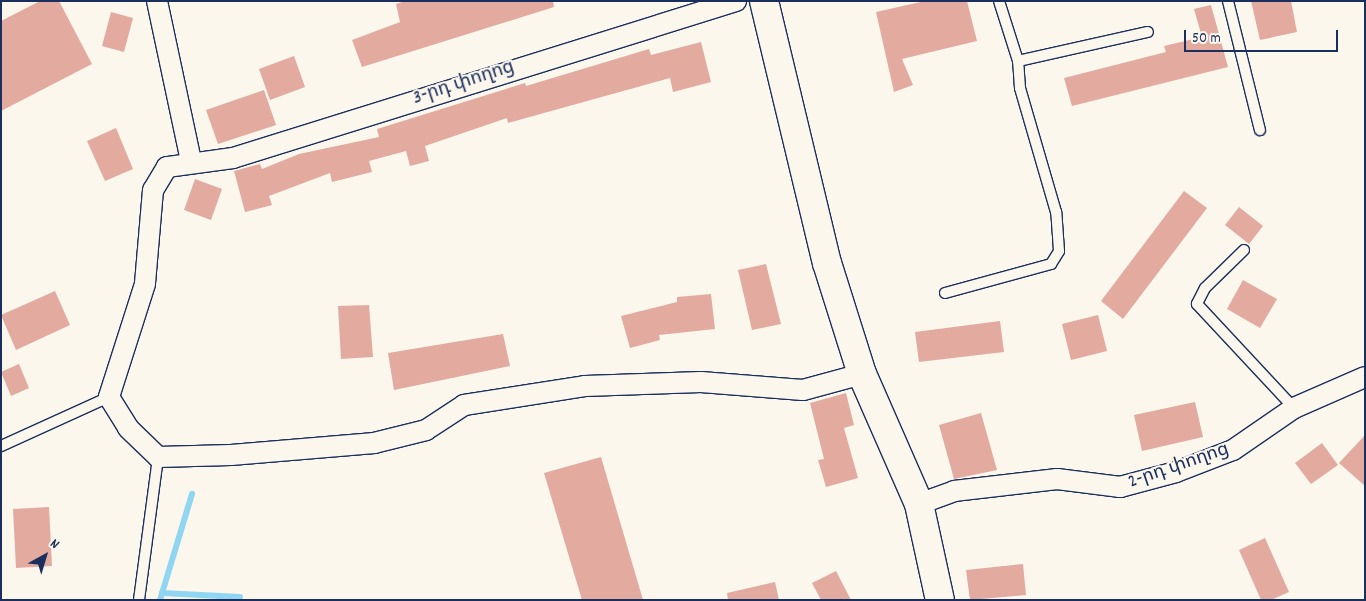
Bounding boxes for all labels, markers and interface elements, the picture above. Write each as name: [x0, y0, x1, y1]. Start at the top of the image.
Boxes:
scale bar: [1186, 20, 1340, 52]
text: 50 m: [1192, 28, 1221, 50]
street label: 3-րդ փողոց: [410, 57, 518, 111]
street label: 2-րդ փողոց: [1125, 439, 1233, 495]
north arrow: [20, 531, 70, 581]
text: N: [45, 534, 63, 554]

